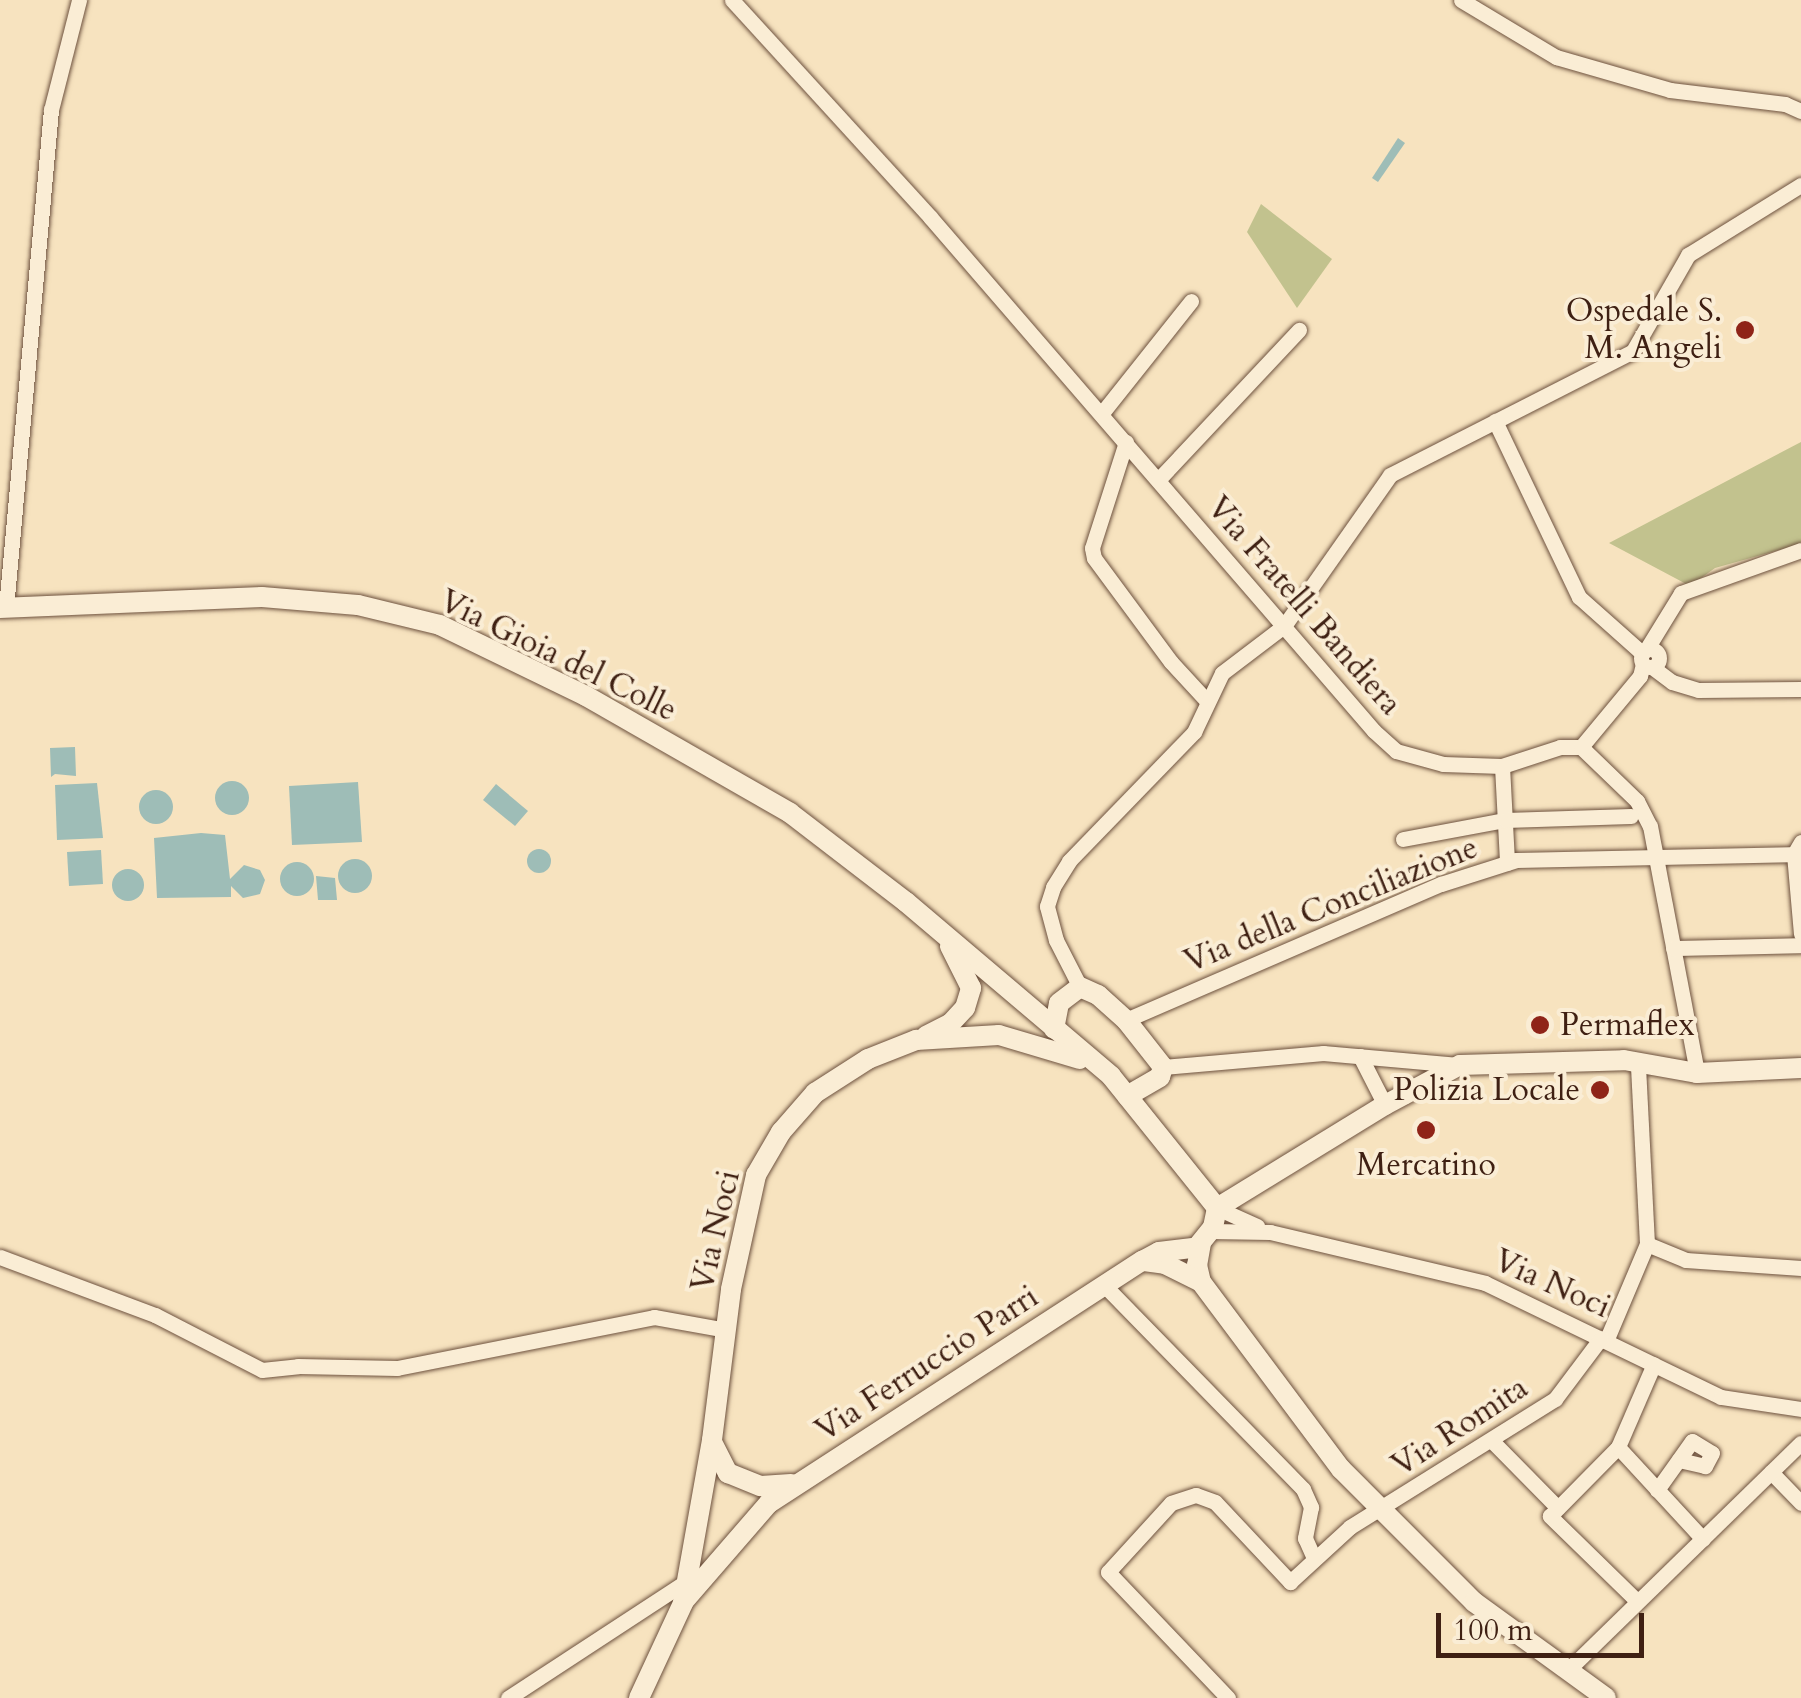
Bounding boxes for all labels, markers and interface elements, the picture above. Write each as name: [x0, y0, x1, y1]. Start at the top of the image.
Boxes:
place label: Ospedale S. M. Angeli: [1566, 293, 1722, 368]
marker: Ospedale S. M. Angeli: [1732, 317, 1758, 343]
street label: Via Fratelli Bandiera: [1199, 489, 1409, 723]
street label: Via Gioia del Colle: [433, 582, 683, 730]
street label: Via della Conciliazione: [1179, 829, 1483, 981]
place label: Permaflex: [1560, 1006, 1695, 1044]
marker: Permaflex: [1529, 1014, 1551, 1036]
place label: Polizia Locale: [1393, 1071, 1580, 1109]
marker: Polizia Locale: [1589, 1079, 1611, 1101]
marker: Mercatino: [1415, 1119, 1437, 1141]
place label: Mercatino: [1356, 1146, 1496, 1184]
street label: Via Noci: [683, 1167, 749, 1295]
street label: Via Noci: [1488, 1241, 1616, 1327]
street label: Via Ferruccio Parri: [808, 1278, 1046, 1450]
street label: Via Romita: [1385, 1369, 1535, 1485]
scale bar: [1441, 1593, 1648, 1655]
text: 100 m: [1453, 1610, 1533, 1651]

